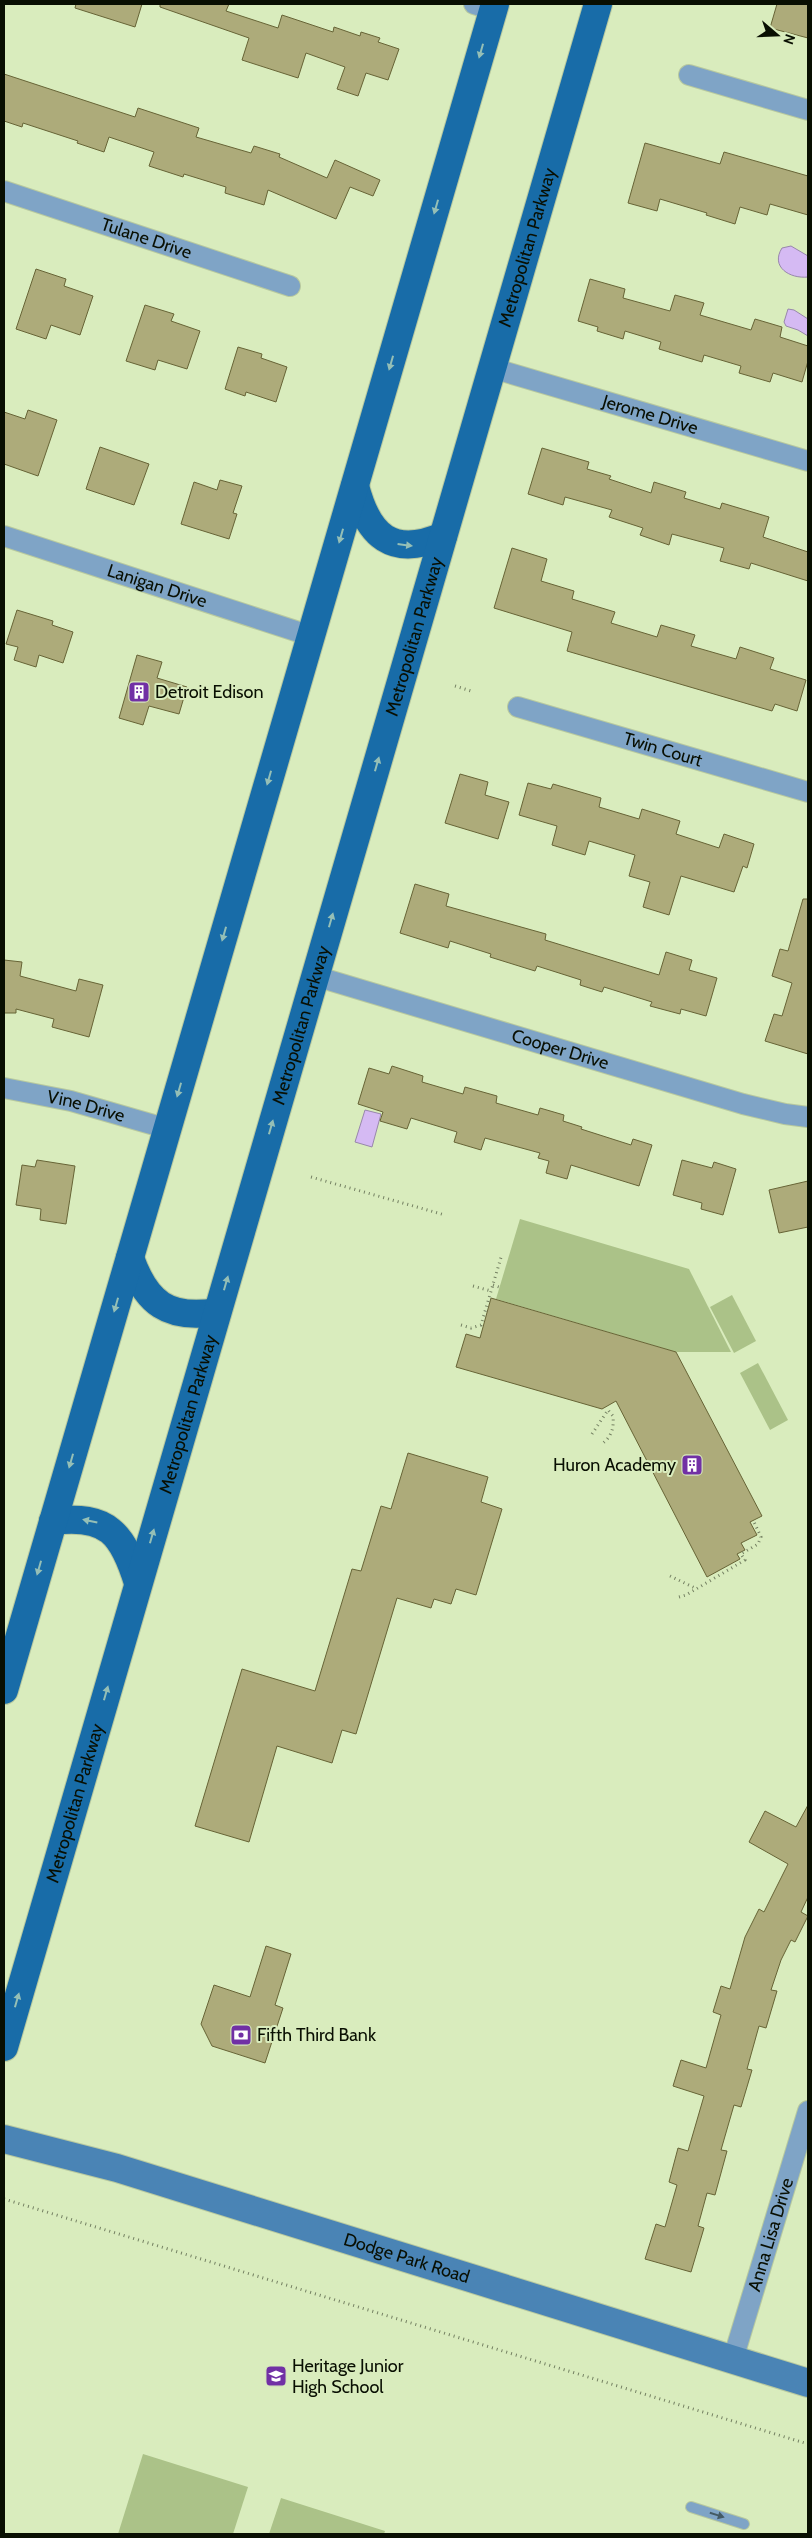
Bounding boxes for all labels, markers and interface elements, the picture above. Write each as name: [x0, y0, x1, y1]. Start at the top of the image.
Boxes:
north arrow: [752, 10, 802, 60]
text: N: [779, 32, 799, 47]
one-way arrow: [477, 43, 485, 58]
street label: Metropolitan Parkway: [494, 165, 561, 330]
one-way arrow: [432, 199, 440, 214]
street label: Tulane Drive: [98, 213, 194, 264]
one-way arrow: [386, 355, 394, 370]
street label: Jerome Drive: [599, 390, 701, 439]
one-way arrow: [336, 528, 344, 543]
one-way arrow: [398, 541, 414, 549]
street label: Metropolitan Parkway: [381, 554, 448, 719]
street label: Lanigan Drive: [104, 559, 210, 612]
building icon: Detroit Edison: [127, 680, 151, 704]
place label: Detroit Edison: [155, 681, 263, 703]
street label: Twin Court: [621, 727, 705, 771]
one-way arrow: [373, 757, 381, 772]
one-way arrow: [265, 771, 273, 786]
one-way arrow: [328, 913, 336, 928]
one-way arrow: [220, 927, 228, 942]
street label: Metropolitan Parkway: [267, 943, 335, 1107]
street label: Cooper Drive: [509, 1024, 611, 1074]
one-way arrow: [174, 1083, 182, 1098]
street label: Vine Drive: [45, 1086, 127, 1127]
one-way arrow: [268, 1119, 276, 1134]
one-way arrow: [222, 1275, 230, 1290]
one-way arrow: [112, 1297, 120, 1312]
street label: Metropolitan Parkway: [154, 1332, 222, 1496]
one-way arrow: [66, 1453, 74, 1468]
building icon: Huron Academy: [680, 1453, 704, 1477]
place label: Huron Academy: [553, 1454, 676, 1476]
one-way arrow: [83, 1517, 98, 1525]
one-way arrow: [148, 1529, 156, 1544]
one-way arrow: [35, 1561, 43, 1576]
one-way arrow: [103, 1685, 111, 1700]
street label: Metropolitan Parkway: [41, 1721, 108, 1885]
one-way arrow: [14, 1992, 22, 2007]
bank icon: Fifth Third Bank: [229, 2023, 253, 2047]
place label: Fifth Third Bank: [257, 2024, 377, 2046]
street label: Anna Lisa Drive: [743, 2175, 798, 2294]
street label: Dodge Park Road: [341, 2228, 472, 2288]
place label: Heritage Junior High School: [292, 2355, 404, 2398]
school or university icon: Heritage Junior High School: [264, 2364, 288, 2388]
one-way arrow: [710, 2512, 725, 2520]

